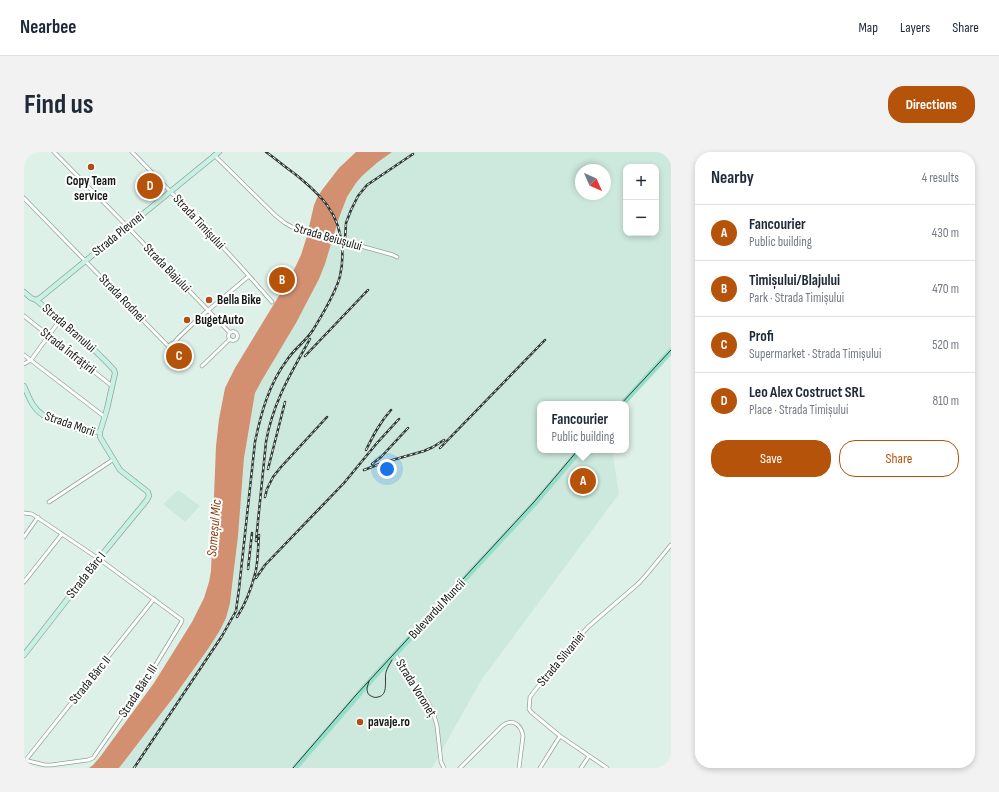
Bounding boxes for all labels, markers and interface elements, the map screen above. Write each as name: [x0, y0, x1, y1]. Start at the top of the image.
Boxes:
text: Nearbee: [20, 16, 76, 39]
text: Map: [858, 19, 878, 36]
text: Layers: [900, 19, 930, 36]
text: Share: [952, 19, 979, 36]
button: Directions: [888, 86, 975, 123]
text: Find us: [24, 88, 93, 121]
marker: Copy Team service: [86, 162, 96, 172]
north arrow: [575, 164, 611, 200]
map controls: [623, 164, 659, 236]
button: +: [623, 164, 659, 200]
text: Nearby: [711, 168, 754, 188]
text: 4 results: [922, 170, 959, 186]
pin: D: [137, 171, 163, 201]
place label: Copy Team service: [66, 173, 116, 204]
street label: Strada Timișului: [169, 191, 229, 253]
button: −: [623, 200, 659, 236]
street label: Strada Plevnei: [89, 208, 147, 260]
text: Fancourier: [749, 215, 806, 234]
street label: Strada Beiușului: [292, 220, 364, 254]
text: A: [721, 225, 727, 241]
text: 430 m: [932, 225, 959, 241]
text: Public building: [749, 234, 812, 250]
street label: Strada Blajului: [140, 240, 194, 296]
pin: B: [269, 265, 295, 295]
street label: Strada Rodnei: [95, 271, 149, 325]
text: Timișului/Blajului: [749, 271, 840, 290]
text: B: [721, 281, 727, 297]
text: 470 m: [932, 281, 959, 297]
text: Park · Strada Timișului: [749, 290, 844, 306]
place label: Bella Bike: [217, 292, 261, 308]
marker: Bella Bike: [204, 295, 214, 305]
street label: Strada Branului: [39, 300, 99, 356]
place label: BugetAuto: [195, 312, 244, 328]
marker: BugetAuto: [182, 315, 192, 325]
street label: Strada Înfrățirii: [37, 324, 99, 378]
text: Profi: [749, 327, 774, 346]
text: C: [721, 337, 727, 353]
text: 520 m: [932, 337, 959, 353]
pin: C: [166, 341, 192, 371]
text: Supermarket · Strada Timișului: [749, 346, 881, 362]
text: Leo Alex Costruct SRL: [749, 383, 865, 402]
text: D: [721, 393, 727, 409]
text: 810 m: [933, 393, 959, 409]
popup: [537, 401, 629, 453]
text: Place · Strada Timișului: [749, 402, 848, 418]
street label: Strada Morii: [43, 408, 97, 440]
text: Fancourier: [552, 410, 608, 429]
text: Public building: [552, 429, 614, 445]
button: Save: [711, 440, 831, 477]
button: Share: [839, 440, 959, 477]
your location: [377, 459, 397, 479]
pin: A: [570, 466, 596, 496]
water label: Someșul Mic: [203, 498, 225, 557]
street label: Strada Bărc I: [63, 548, 109, 602]
street label: Bulevardul Muncii: [405, 576, 469, 642]
street label: Strada Silvaniei: [534, 628, 588, 690]
street label: Strada Bărc II: [66, 653, 114, 707]
street label: Strada Voroneț: [392, 656, 440, 720]
street label: Strada Bărc III: [115, 661, 161, 721]
place label: pavaje.ro: [368, 714, 410, 730]
marker: pavaje.ro: [355, 717, 365, 727]

